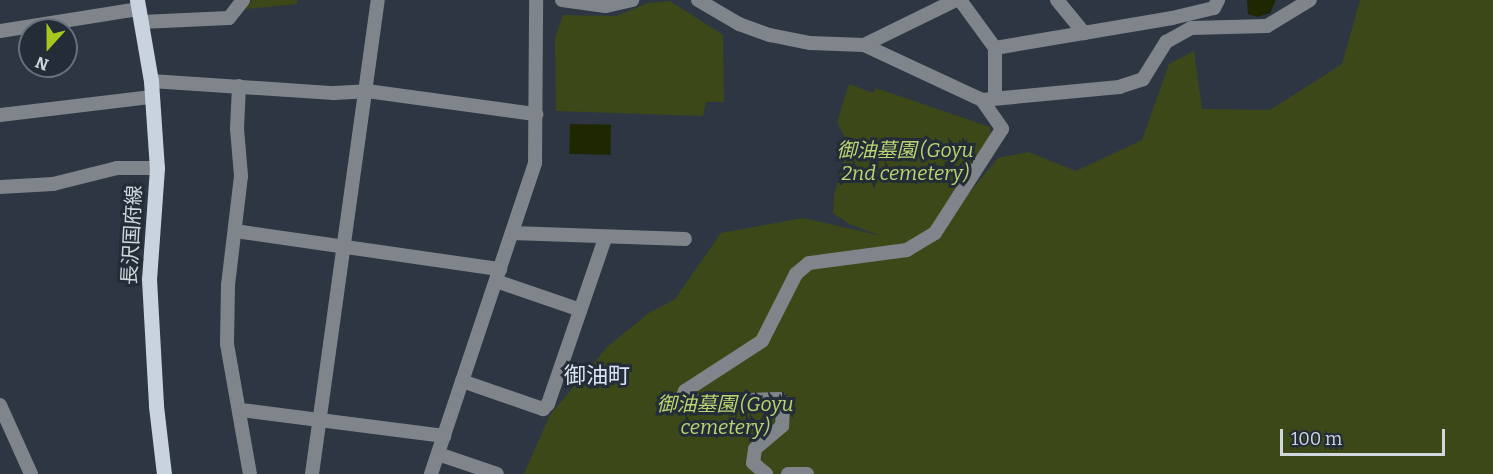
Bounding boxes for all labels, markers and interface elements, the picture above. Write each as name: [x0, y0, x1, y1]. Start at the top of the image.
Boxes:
north arrow: [18, 18, 78, 78]
text: N: [33, 52, 51, 74]
park label: 御油墓園 (Goyu 2nd cemetery): [836, 139, 974, 186]
street label: 長沢国府線: [117, 184, 147, 286]
district label: 御油町: [564, 363, 630, 389]
park label: 御油墓園 (Goyu cemetery): [656, 393, 794, 440]
scale bar: [1283, 417, 1448, 455]
text: 100 m: [1291, 428, 1342, 450]

